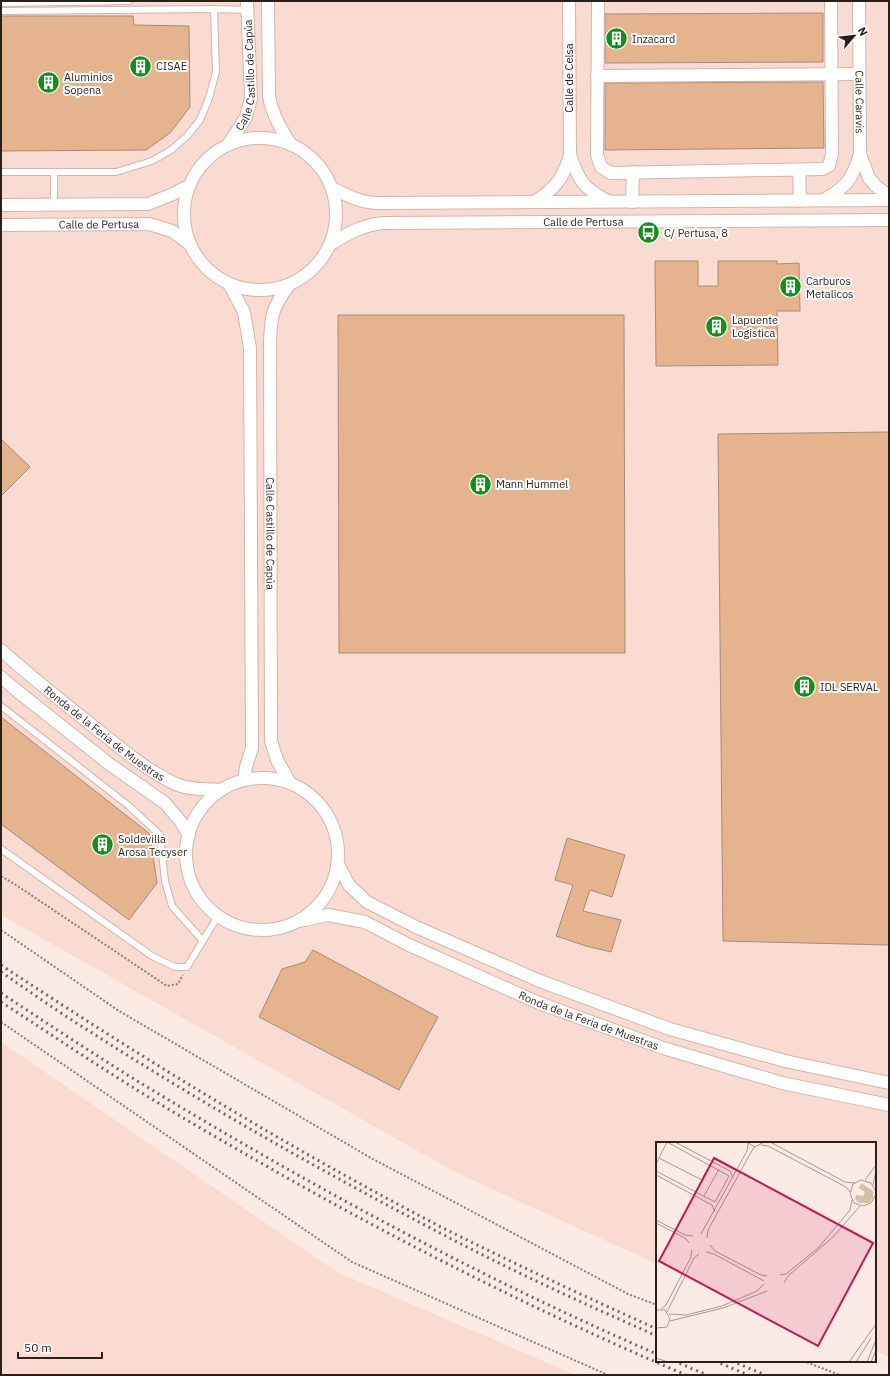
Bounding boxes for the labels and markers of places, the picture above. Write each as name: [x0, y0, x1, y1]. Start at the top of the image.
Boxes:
building icon: Inzacard: [604, 26, 630, 52]
place label: Inzacard: [632, 32, 675, 46]
building icon: CISAE: [127, 53, 153, 79]
place label: CISAE: [156, 59, 187, 73]
building icon: Aluminios Sopena: [35, 70, 61, 96]
place label: Aluminios Sopena: [64, 70, 113, 97]
bus stop icon: C/ Pertusa, 8: [636, 220, 662, 246]
place label: C/ Pertusa, 8: [664, 226, 728, 240]
building icon: Carburos Metalicos: [778, 274, 804, 300]
place label: Carburos Metalicos: [806, 274, 853, 301]
building icon: Lapuente Logistica: [703, 313, 729, 339]
place label: Lapuente Logistica: [732, 313, 778, 340]
building icon: Mann Hummel: [468, 471, 494, 497]
place label: Mann Hummel: [496, 477, 568, 491]
building icon: IDL SERVAL: [792, 674, 818, 700]
place label: IDL SERVAL: [820, 680, 879, 694]
building icon: Soldevilla Arosa Tecyser: [89, 832, 115, 858]
place label: Soldevilla Arosa Tecyser: [118, 832, 187, 859]

